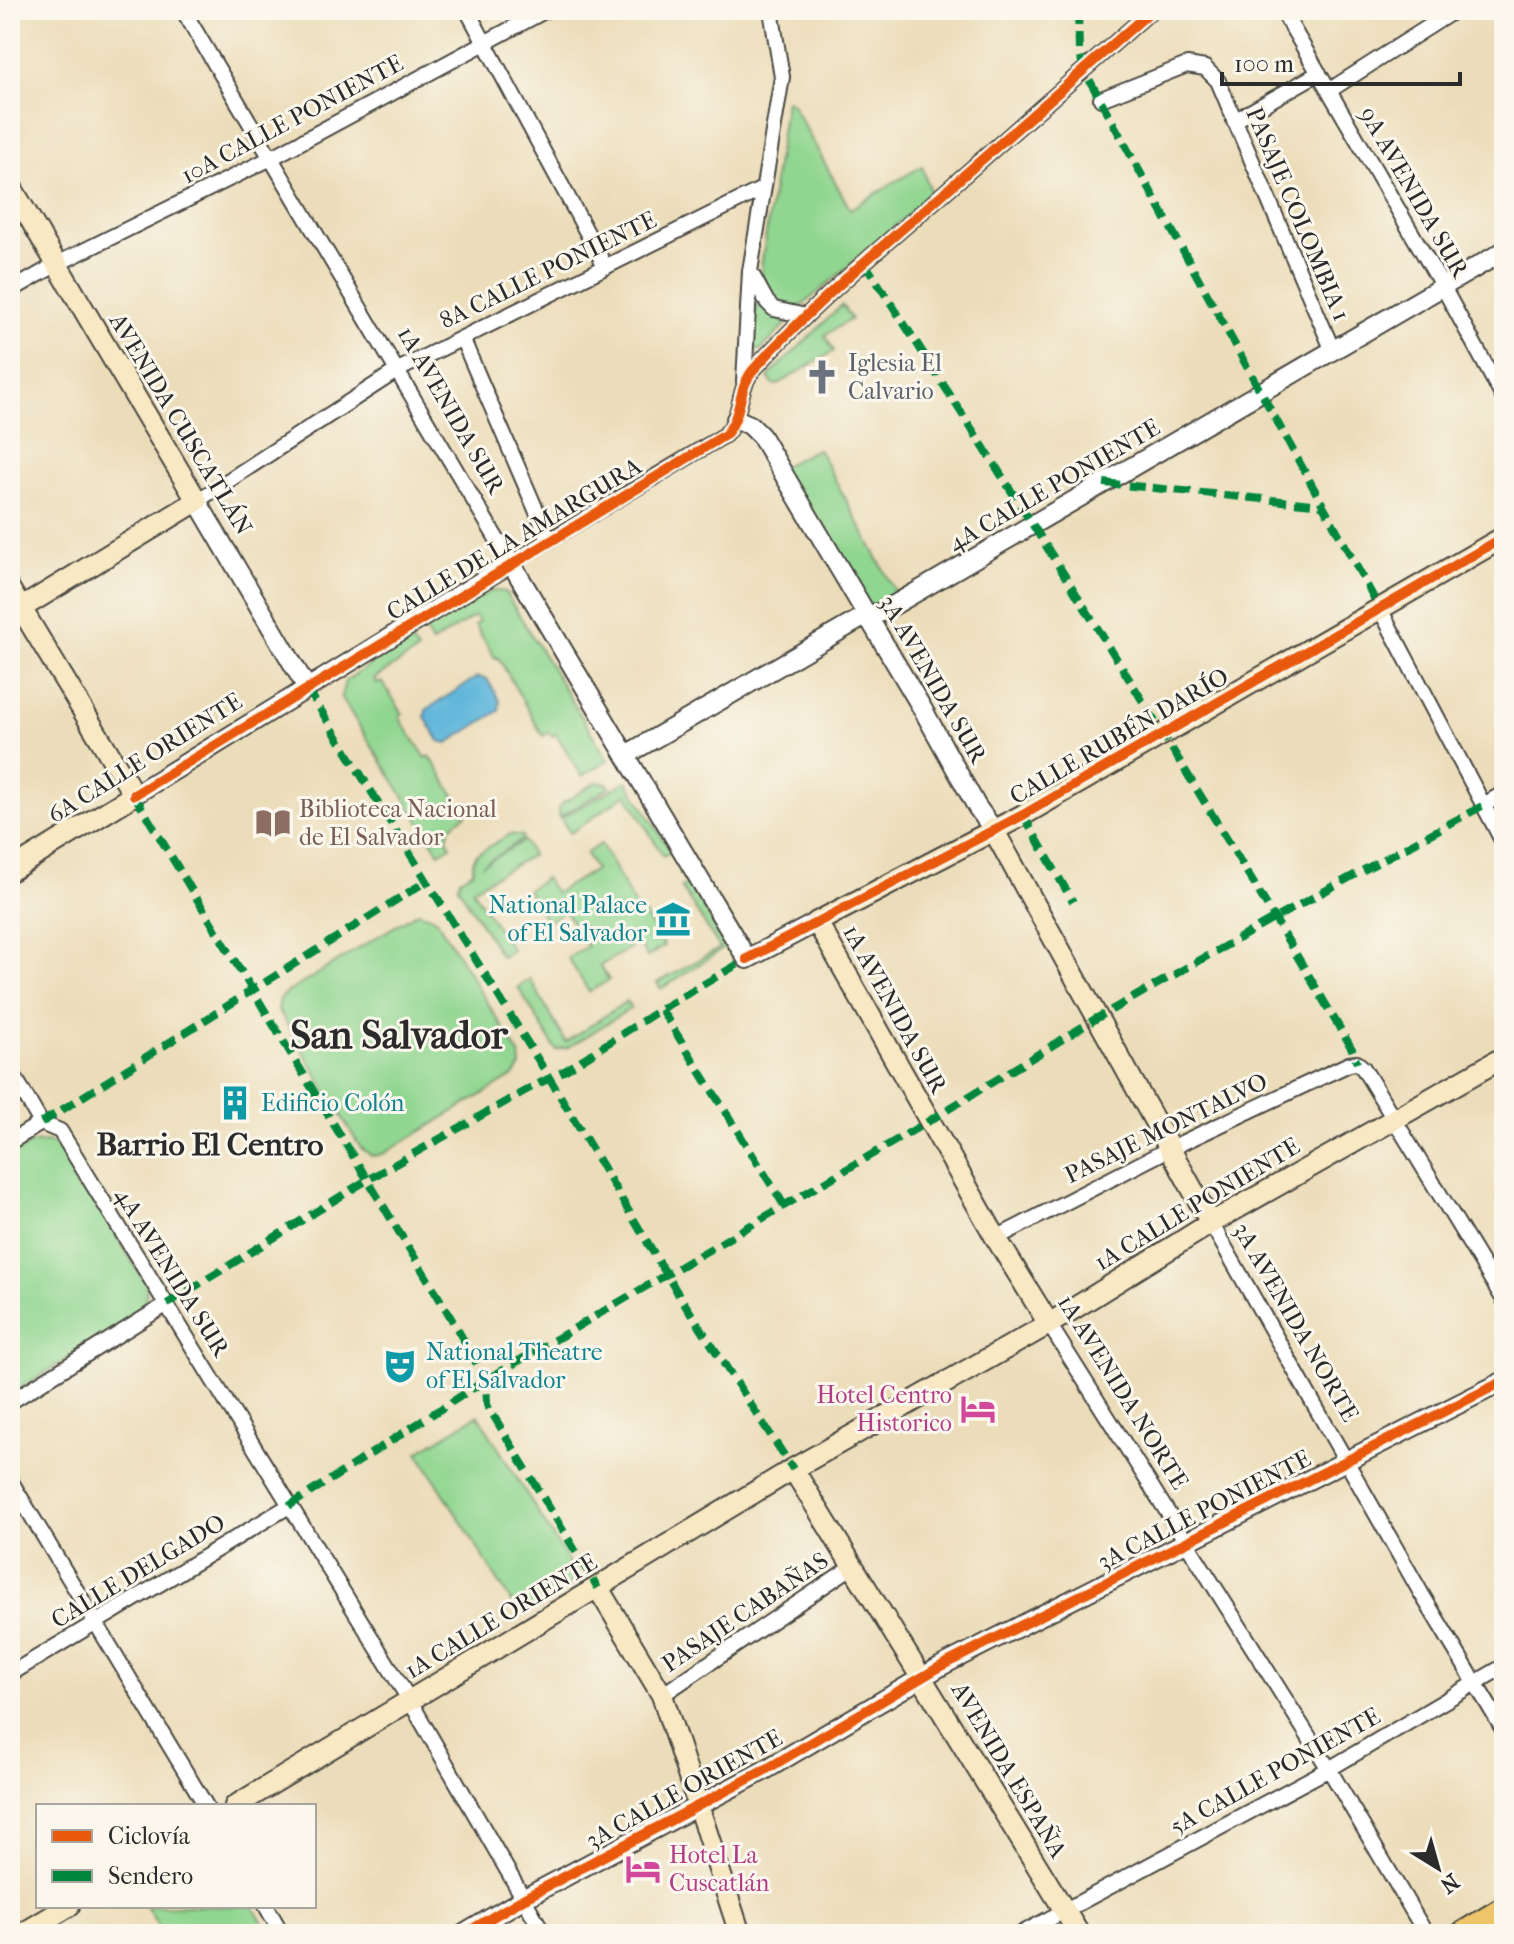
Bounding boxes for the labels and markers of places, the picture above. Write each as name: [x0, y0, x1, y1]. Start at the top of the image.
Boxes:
place label: Iglesia El Calvario: [848, 349, 942, 405]
church icon: Iglesia El Calvario: [803, 358, 841, 396]
place label: Biblioteca Nacional de El Salvador: [299, 795, 497, 851]
library icon: Biblioteca Nacional de El Salvador: [254, 804, 292, 842]
place label: National Palace of El Salvador: [488, 891, 648, 947]
museum icon: National Palace of El Salvador: [654, 900, 692, 938]
building icon: Edificio Colón: [216, 1084, 254, 1122]
place label: Edificio Colón: [261, 1089, 405, 1117]
place label: National Theatre of El Salvador: [426, 1338, 603, 1394]
theatre icon: National Theatre of El Salvador: [381, 1347, 419, 1385]
place label: Hotel Centro Historico: [817, 1381, 952, 1437]
hotel icon: Hotel Centro Historico: [959, 1390, 997, 1428]
place label: Hotel La Cuscatlán: [669, 1841, 770, 1897]
hotel icon: Hotel La Cuscatlán: [624, 1850, 662, 1888]

